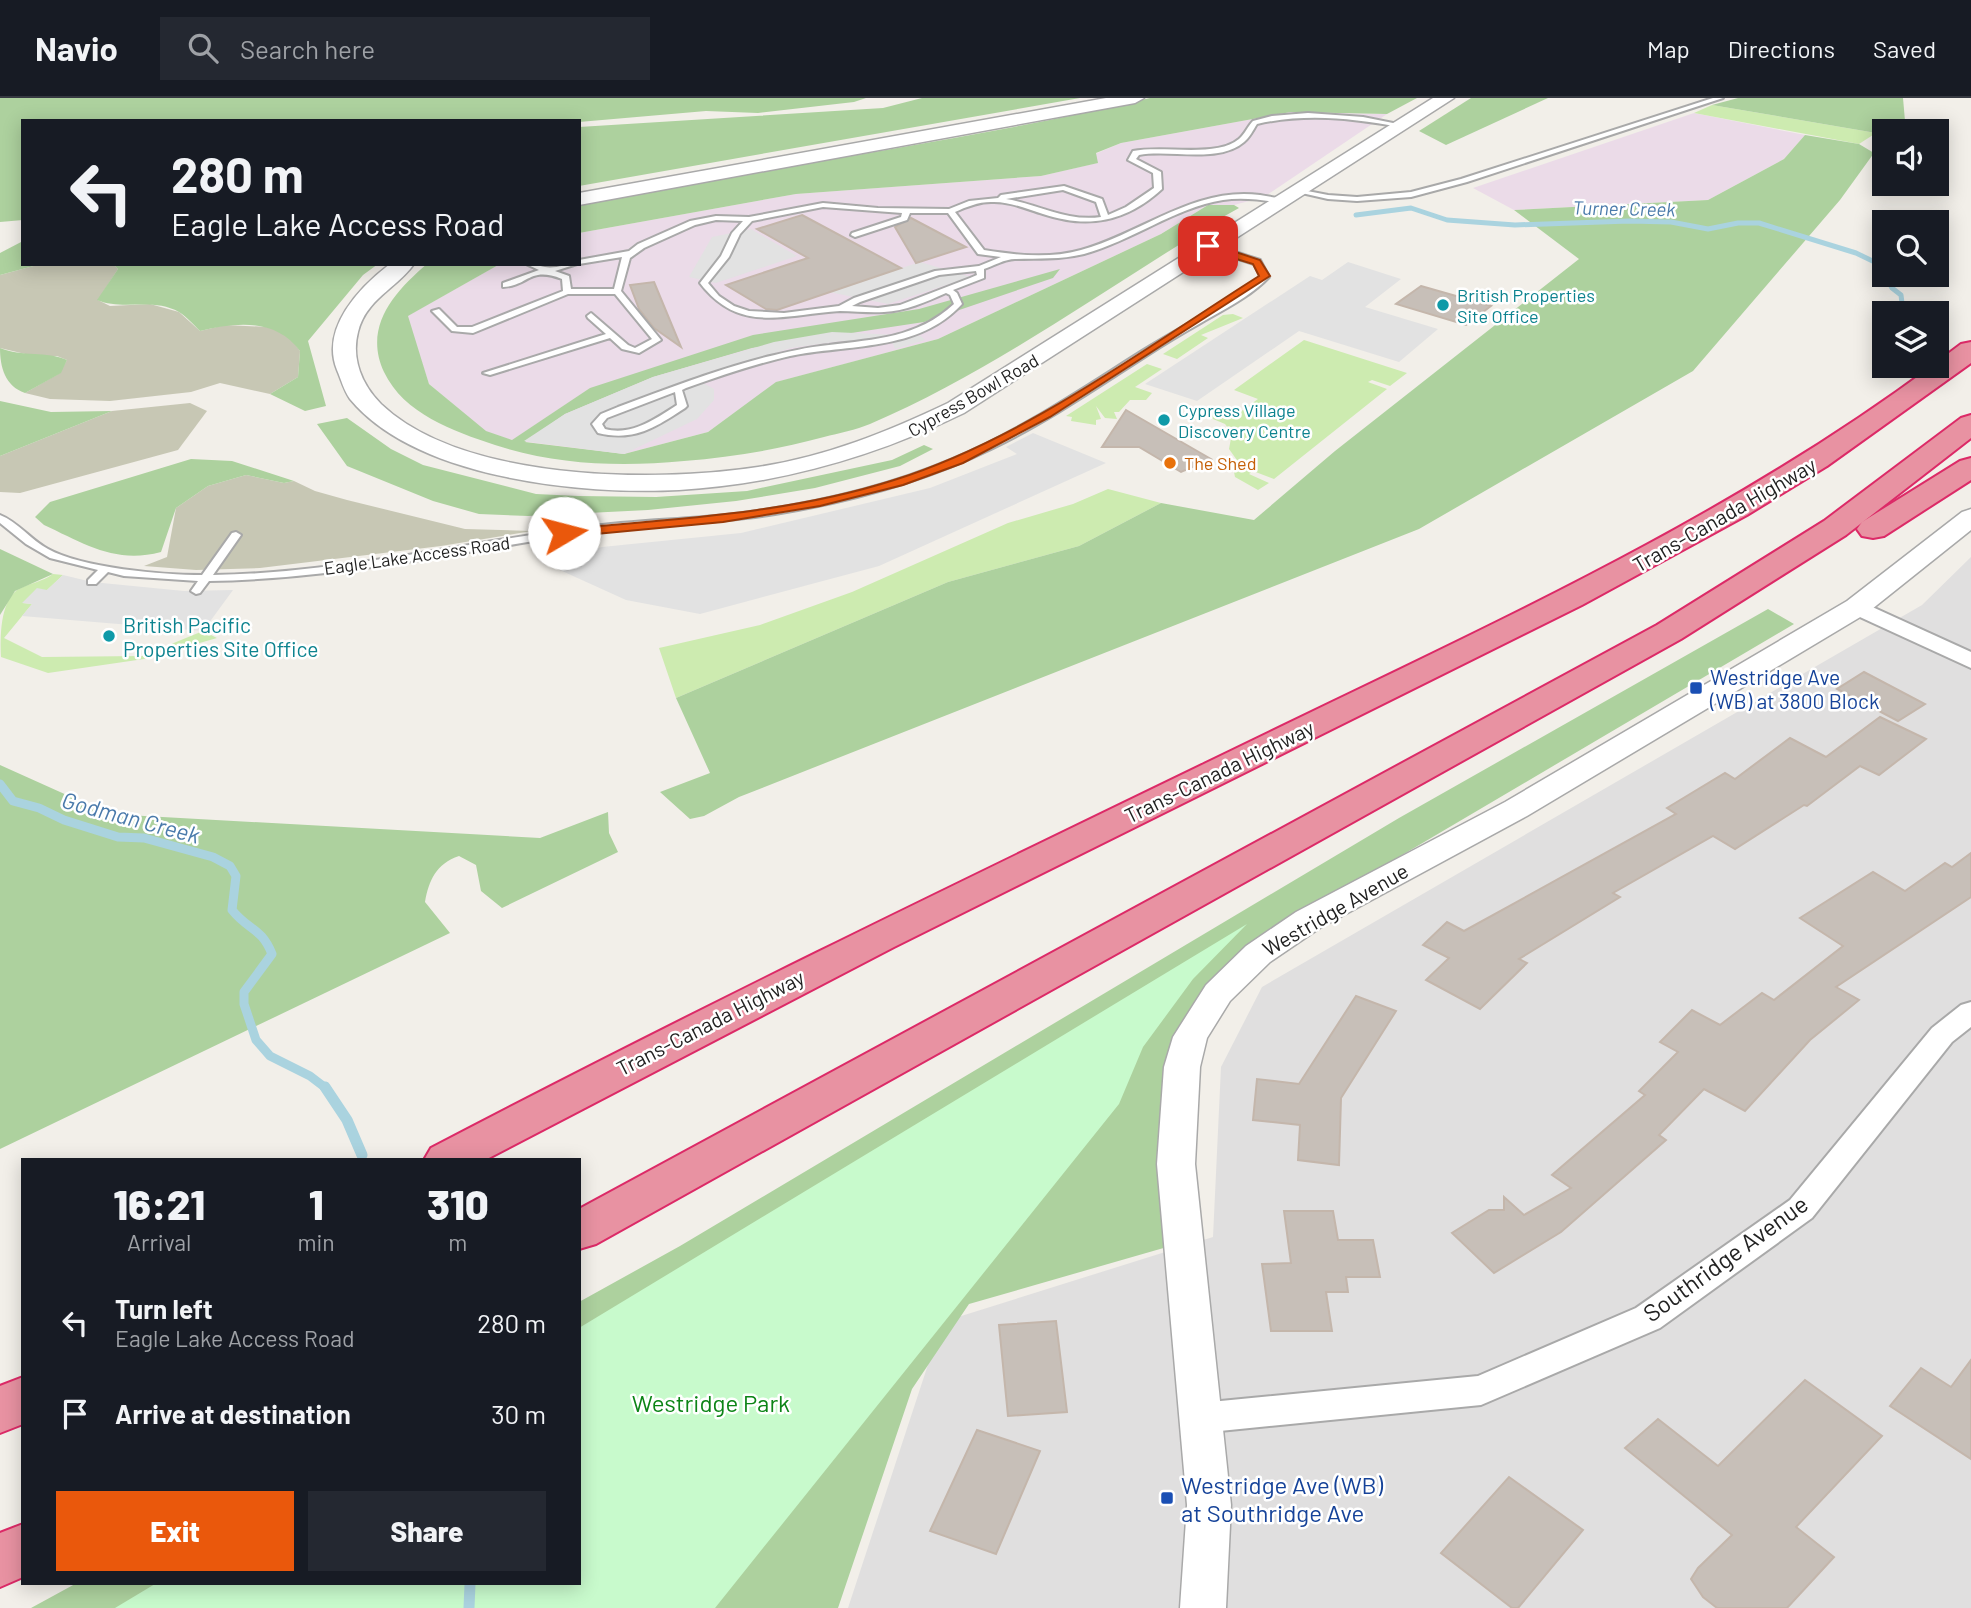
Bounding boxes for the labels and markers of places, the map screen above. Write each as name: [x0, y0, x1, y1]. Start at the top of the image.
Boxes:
pin: [1178, 216, 1238, 276]
place label: British Properties Site Office: [1457, 284, 1595, 327]
marker: British Properties Site Office: [1435, 297, 1451, 313]
place label: Cypress Village Discovery Centre: [1178, 399, 1311, 442]
marker: Cypress Village Discovery Centre: [1156, 412, 1172, 428]
place label: The Shed: [1184, 452, 1257, 474]
marker: The Shed: [1162, 455, 1178, 471]
place label: British Pacific Properties Site Office: [123, 612, 318, 661]
marker: British Pacific Properties Site Office: [101, 628, 117, 644]
place label: Westridge Ave (WB) at 3800 Block: [1709, 664, 1880, 713]
marker: Westridge Ave (WB) at 3800 Block: [1688, 680, 1704, 696]
place label: Westridge Ave (WB) at Southridge Ave: [1181, 1470, 1384, 1527]
marker: Westridge Ave (WB) at Southridge Ave: [1159, 1490, 1175, 1506]

